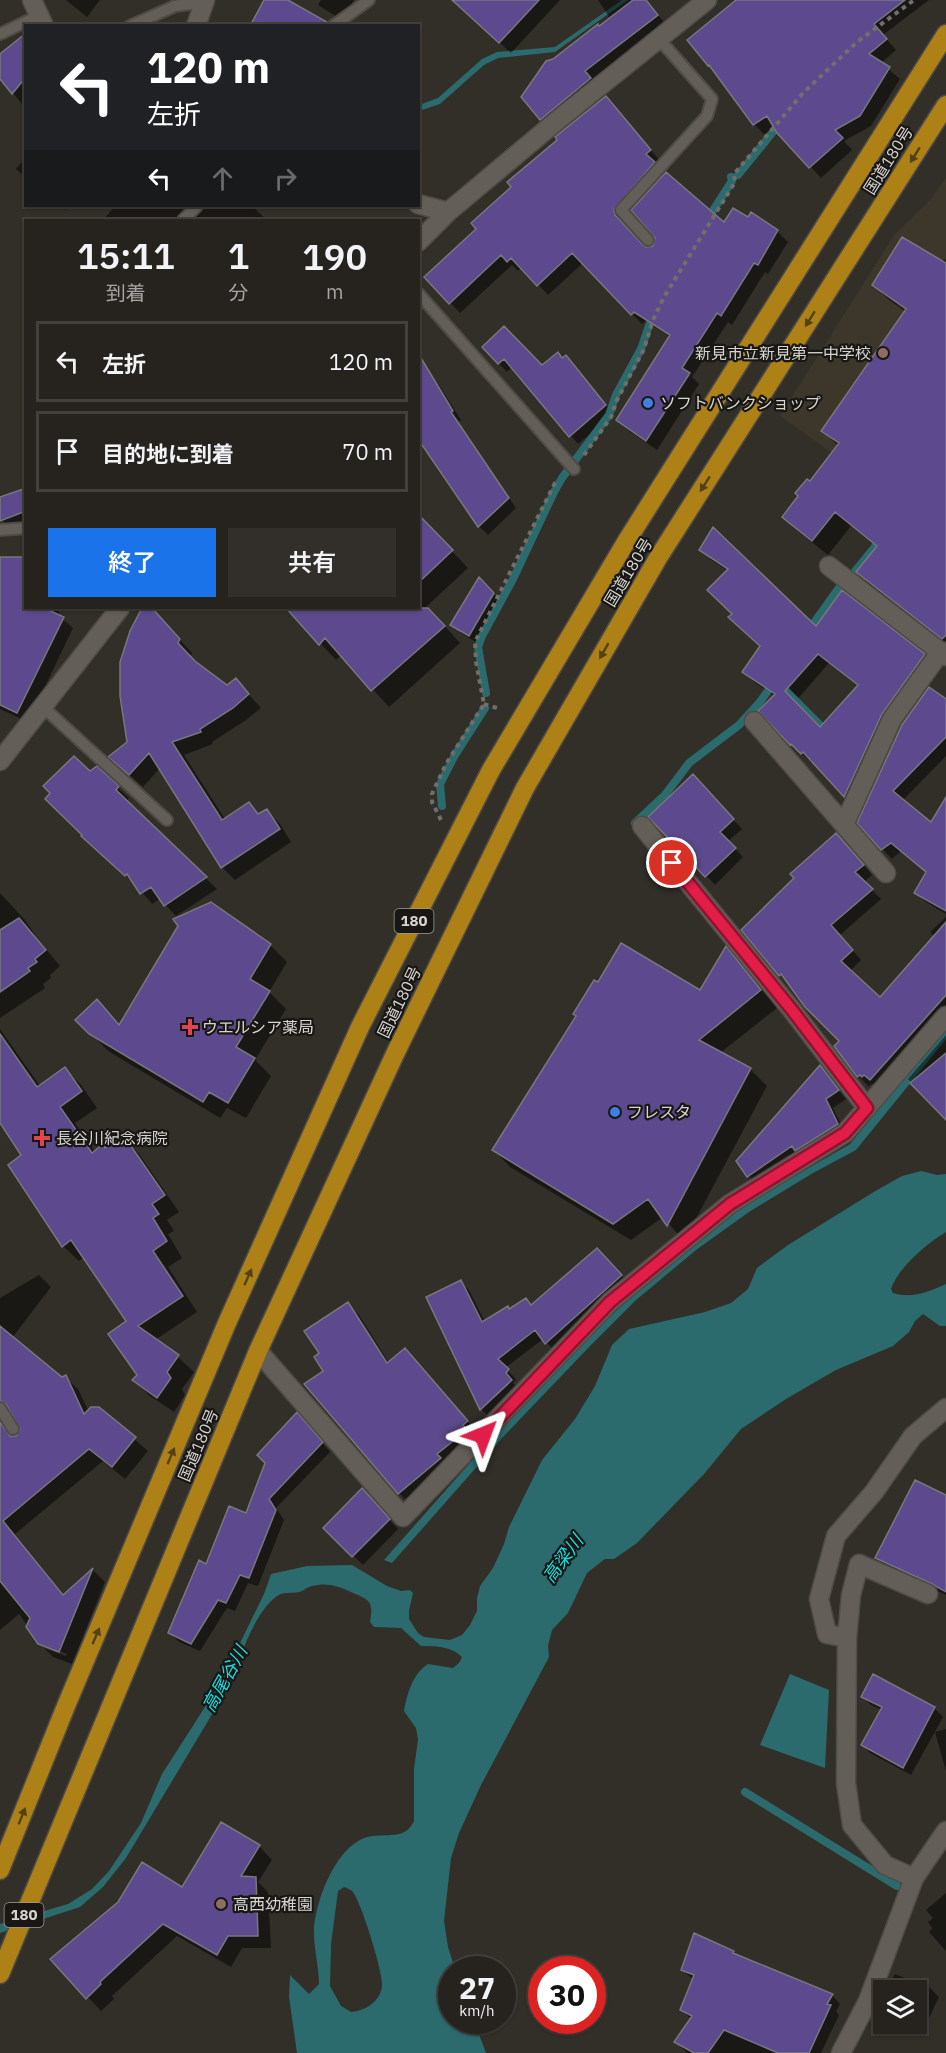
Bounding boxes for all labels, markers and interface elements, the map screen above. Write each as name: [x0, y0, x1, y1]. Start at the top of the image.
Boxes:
text: 120 m: [147, 40, 270, 95]
icon: left: [48, 48, 126, 126]
text: 左折: [147, 96, 201, 131]
street label: 国道180号: [859, 122, 917, 198]
one-way arrow: [909, 147, 920, 163]
icon: left: [143, 162, 176, 195]
icon: ahead: [206, 162, 239, 195]
icon: right: [269, 162, 302, 195]
text: 15:11: [77, 232, 175, 279]
text: 1: [228, 232, 249, 279]
text: 190: [302, 233, 367, 280]
text: m: [326, 278, 343, 305]
text: 到着: [106, 279, 146, 306]
text: 分: [229, 279, 249, 306]
one-way arrow: [805, 311, 816, 327]
place label: 新見市立新見第一中学校: [695, 343, 871, 363]
icon: left: [51, 345, 84, 378]
marker: 新見市立新見第一中学校: [876, 346, 890, 360]
text: 120 m: [329, 347, 393, 376]
text: 左折: [102, 349, 146, 378]
place label: ソフトバンクショップ: [660, 393, 821, 413]
marker: ソフトバンクショップ: [641, 396, 655, 410]
icon: arrive: [51, 435, 84, 468]
text: 70 m: [342, 437, 393, 466]
text: 目的地に到着: [102, 439, 234, 468]
one-way arrow: [700, 476, 711, 492]
button: 終了: [48, 528, 216, 597]
button: 共有: [228, 528, 396, 597]
street label: 国道180号: [600, 534, 656, 610]
one-way arrow: [600, 642, 610, 659]
pin: [646, 837, 697, 888]
icon: arrive: [655, 846, 688, 879]
road number: 180: [394, 909, 434, 933]
street label: 国道180号: [373, 963, 425, 1041]
place label: ウエルシア薬局: [202, 1017, 314, 1037]
marker: ウエルシア薬局: [183, 1020, 197, 1034]
place label: フレスタ: [627, 1102, 691, 1122]
marker: フレスタ: [608, 1105, 622, 1119]
place label: 長谷川紀念病院: [56, 1128, 168, 1148]
marker: 長谷川紀念病院: [33, 1129, 51, 1147]
one-way arrow: [243, 1268, 252, 1285]
position arrow: [451, 1403, 515, 1467]
street label: 国道180号: [174, 1406, 222, 1484]
one-way arrow: [167, 1447, 176, 1465]
water label: 高梁川: [537, 1528, 589, 1587]
one-way arrow: [91, 1626, 101, 1644]
water label: 高尾谷川: [197, 1640, 253, 1716]
one-way arrow: [18, 1807, 27, 1825]
place label: 高西幼稚園: [233, 1894, 313, 1914]
marker: 高西幼稚園: [214, 1897, 228, 1911]
road number: 180: [4, 1903, 44, 1927]
speed limit sign: 30: [528, 1956, 606, 2034]
text: 27: [459, 1968, 495, 2007]
map controls: [873, 1980, 927, 2034]
button: layers: [873, 1980, 927, 2034]
text: km/h: [459, 2001, 495, 2020]

